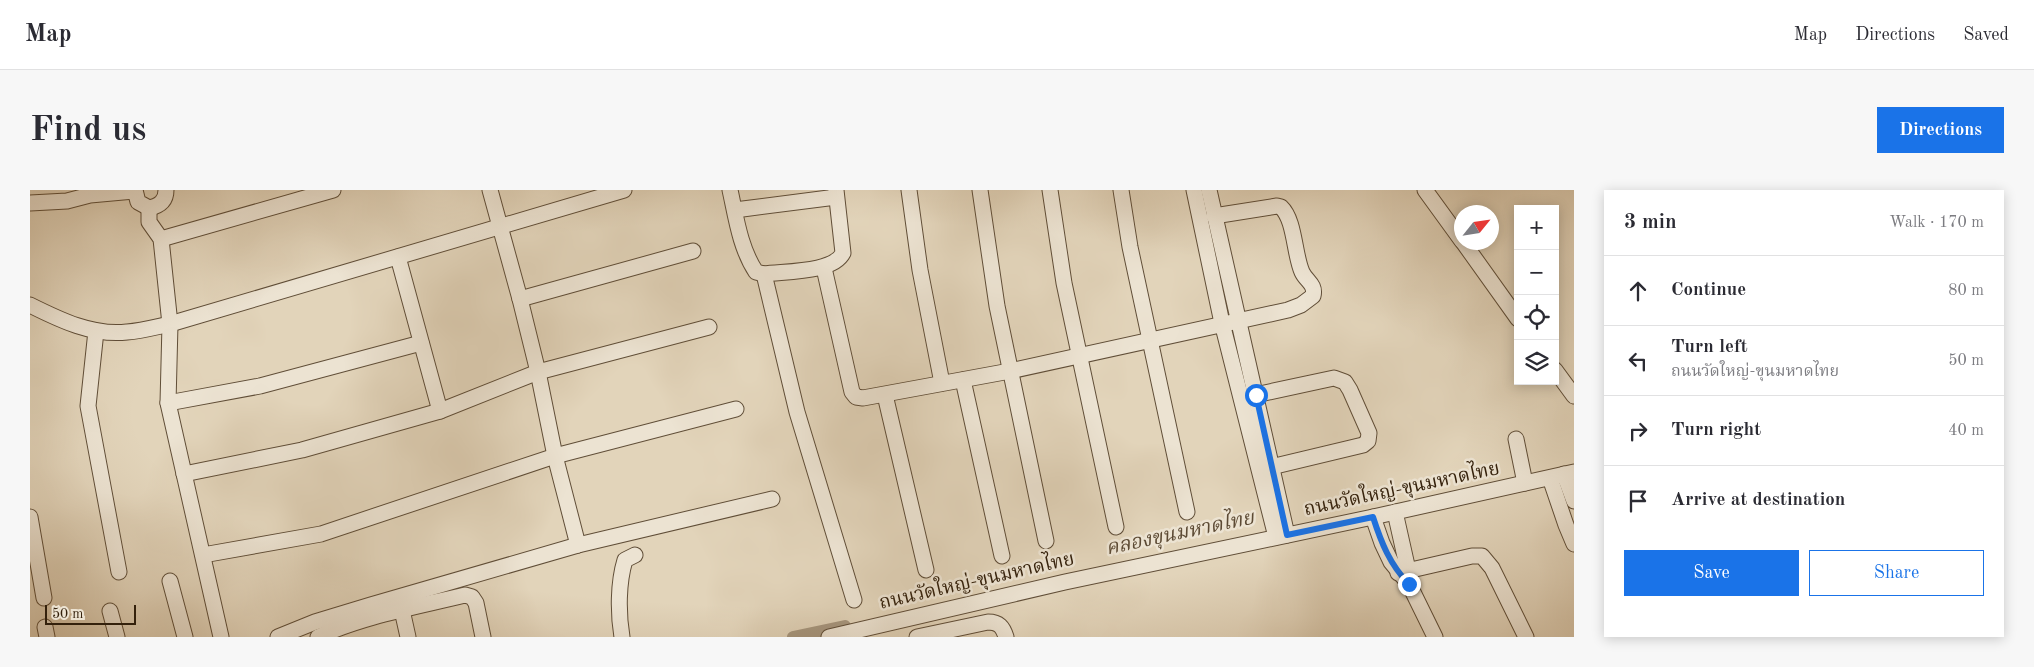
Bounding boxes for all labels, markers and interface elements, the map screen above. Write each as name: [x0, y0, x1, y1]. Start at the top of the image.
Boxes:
text: Map: [25, 23, 72, 47]
text: Map: [1794, 26, 1827, 44]
text: Directions: [1855, 26, 1935, 44]
text: Saved: [1963, 26, 2009, 44]
button: Directions: [1877, 107, 2004, 153]
text: Find us: [30, 113, 146, 148]
north arrow: [1454, 205, 1499, 250]
map controls: [1514, 205, 1559, 385]
button: +: [1514, 205, 1559, 250]
text: 3 min: [1624, 212, 1677, 233]
text: Walk · 170 m: [1889, 215, 1984, 231]
button: −: [1514, 250, 1559, 295]
icon: ahead: [1624, 277, 1652, 305]
text: Continue: [1671, 281, 1746, 300]
text: 80 m: [1948, 283, 1984, 299]
button: locate: [1514, 295, 1559, 340]
text: Turn left: [1671, 338, 1748, 357]
button: layers: [1514, 340, 1559, 385]
icon: left: [1624, 347, 1652, 375]
text: 50 m: [1948, 353, 1984, 369]
text: ถนนวัดใหญ่-ขุนมหาดไทย: [1671, 364, 1839, 380]
route start: [1245, 384, 1268, 407]
icon: right: [1624, 417, 1652, 445]
text: Turn right: [1671, 421, 1761, 440]
text: 40 m: [1948, 423, 1984, 439]
street label: ถนนวัดใหญ่-ขุนมหาดไทย: [1301, 454, 1502, 521]
icon: arrive: [1624, 487, 1652, 515]
text: Arrive at destination: [1671, 491, 1845, 510]
water label: คลองขุนมหาดไทย: [1103, 502, 1257, 560]
street label: ถนนวัดใหญ่-ขุนมหาดไทย: [876, 544, 1077, 615]
button: Save: [1624, 550, 1799, 596]
button: Share: [1809, 550, 1984, 596]
route end: [1398, 573, 1421, 596]
scale bar: [45, 602, 136, 625]
text: 50 m: [52, 607, 83, 621]

